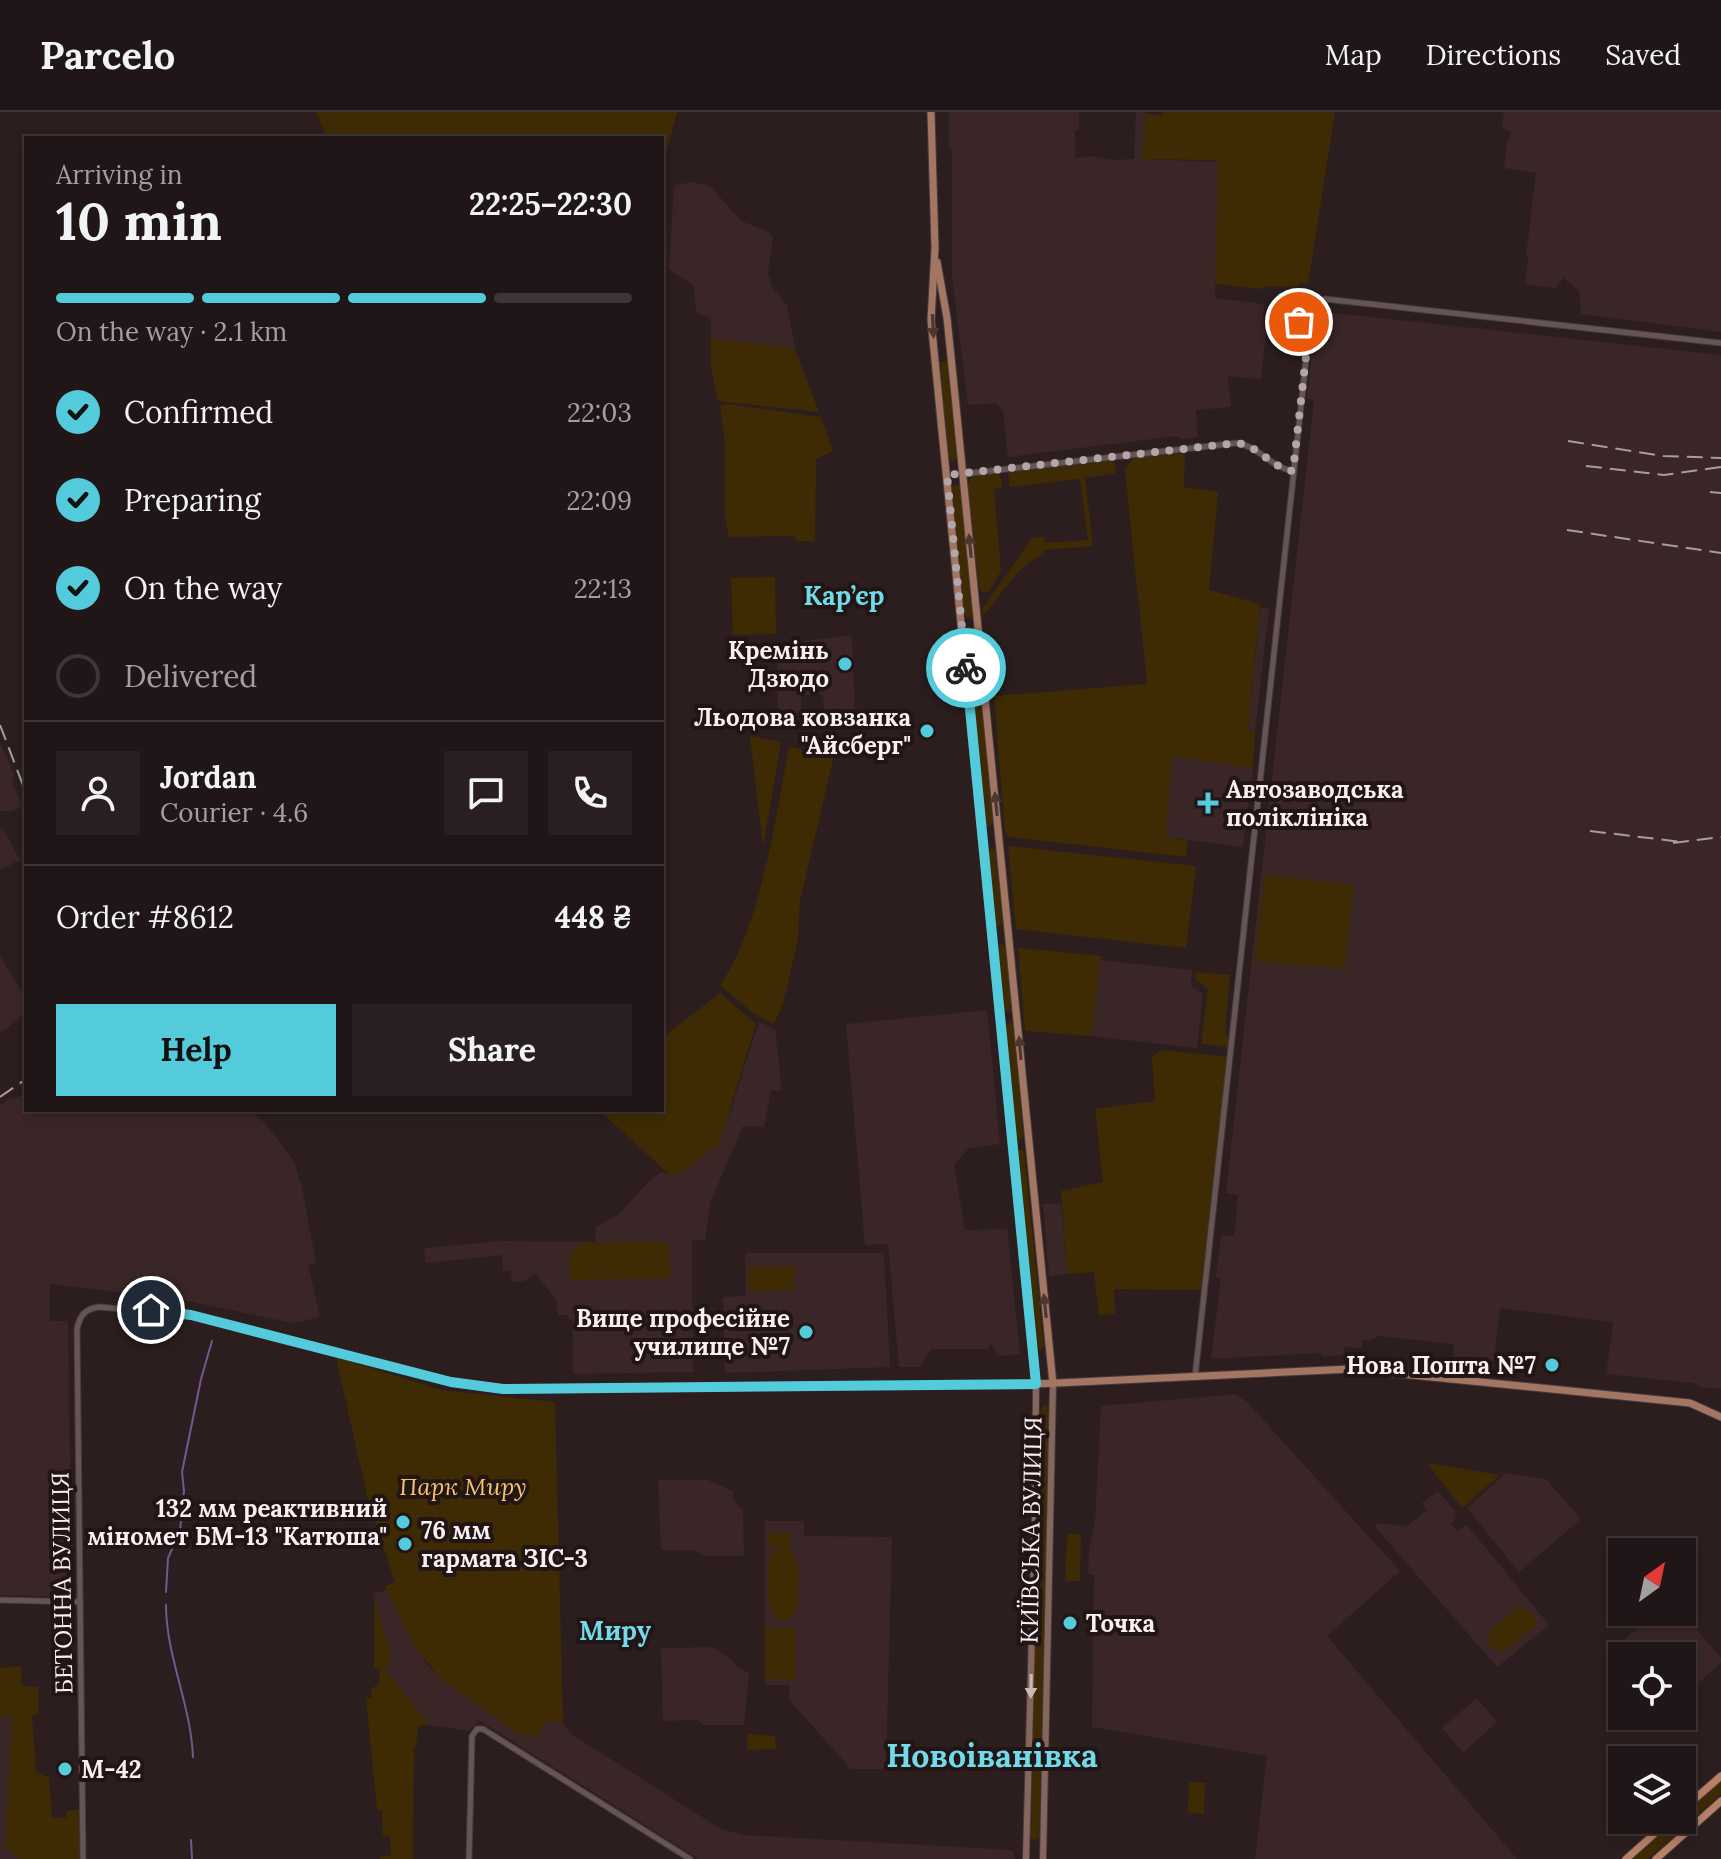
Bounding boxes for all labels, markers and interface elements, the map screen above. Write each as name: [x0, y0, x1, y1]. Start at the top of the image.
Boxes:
text: Parcelo: [40, 31, 175, 79]
text: Map: [1325, 37, 1382, 73]
text: Directions: [1426, 37, 1561, 73]
text: Saved: [1605, 37, 1681, 73]
text: Arriving in: [56, 158, 183, 191]
text: 22:25–22:30: [469, 185, 632, 223]
text: 10 min: [56, 188, 222, 254]
pin: [1265, 288, 1333, 356]
icon: bag: [1277, 300, 1321, 344]
one-way arrow: [926, 314, 939, 339]
text: On the way · 2.1 km: [56, 315, 287, 348]
icon: check: [56, 390, 100, 434]
text: Confirmed: [124, 393, 273, 431]
text: 22:03: [567, 396, 632, 429]
icon: check: [56, 478, 100, 522]
text: Preparing: [124, 481, 261, 519]
text: 22:09: [566, 484, 632, 517]
one-way arrow: [964, 533, 977, 558]
icon: check: [56, 566, 100, 610]
text: On the way: [124, 569, 282, 607]
text: 22:13: [574, 572, 632, 605]
district label: Кар’єр: [804, 579, 884, 612]
courier: [926, 628, 1006, 708]
place label: Кремінь Дзюдо: [728, 635, 829, 694]
icon: bike: [944, 646, 988, 690]
marker: Кремінь Дзюдо: [836, 655, 854, 673]
text: Delivered: [124, 657, 257, 695]
place label: Льодова ковзанка "Айсберг": [694, 702, 911, 761]
marker: Льодова ковзанка "Айсберг": [918, 722, 936, 740]
button: person: [56, 751, 140, 835]
button: chat: [444, 751, 528, 835]
button: phone: [548, 751, 632, 835]
text: Jordan: [160, 758, 257, 796]
place label: Автозаводська поліклініка: [1226, 774, 1404, 833]
one-way arrow: [989, 791, 1002, 816]
marker: Автозаводська поліклініка: [1197, 792, 1219, 814]
text: Courier · 4.6: [160, 796, 308, 829]
text: Order #8612: [56, 898, 234, 936]
text: 448 ₴: [555, 898, 632, 936]
button: Help: [56, 1004, 336, 1096]
button: Share: [352, 1004, 632, 1096]
one-way arrow: [1013, 1035, 1026, 1060]
pin: [117, 1276, 185, 1344]
icon: home: [129, 1288, 173, 1332]
one-way arrow: [1038, 1294, 1051, 1319]
place label: Вище професійне училище №7: [576, 1303, 790, 1362]
marker: Вище професійне училище №7: [797, 1323, 815, 1341]
place label: Нова Пошта №7: [1346, 1350, 1536, 1381]
marker: Нова Пошта №7: [1543, 1356, 1561, 1374]
street label: КИЇВСЬКА ВУЛИЦЯ: [1014, 1416, 1048, 1644]
park label: Парк Миру: [399, 1471, 527, 1502]
street label: БЕТОННА ВУЛИЦЯ: [45, 1472, 79, 1694]
place label: 132 мм реактивний міномет БМ-13 "Катюша": [87, 1493, 387, 1552]
marker: 132 мм реактивний міномет БМ-13 "Катюша": [394, 1513, 412, 1531]
place label: 76 мм гармата ЗІС-3: [421, 1515, 588, 1574]
marker: 76 мм гармата ЗІС-3: [396, 1535, 414, 1553]
north arrow: [1608, 1538, 1696, 1626]
map controls: [1608, 1538, 1696, 1834]
place label: Точка: [1086, 1608, 1155, 1639]
district label: Миру: [579, 1614, 652, 1647]
marker: Точка: [1061, 1614, 1079, 1632]
button: locate: [1608, 1642, 1696, 1730]
one-way arrow: [1025, 1674, 1037, 1699]
district label: Новоіванівка: [886, 1735, 1098, 1776]
button: layers: [1608, 1746, 1696, 1834]
place label: М-42: [81, 1754, 142, 1785]
marker: М-42: [56, 1760, 74, 1778]

